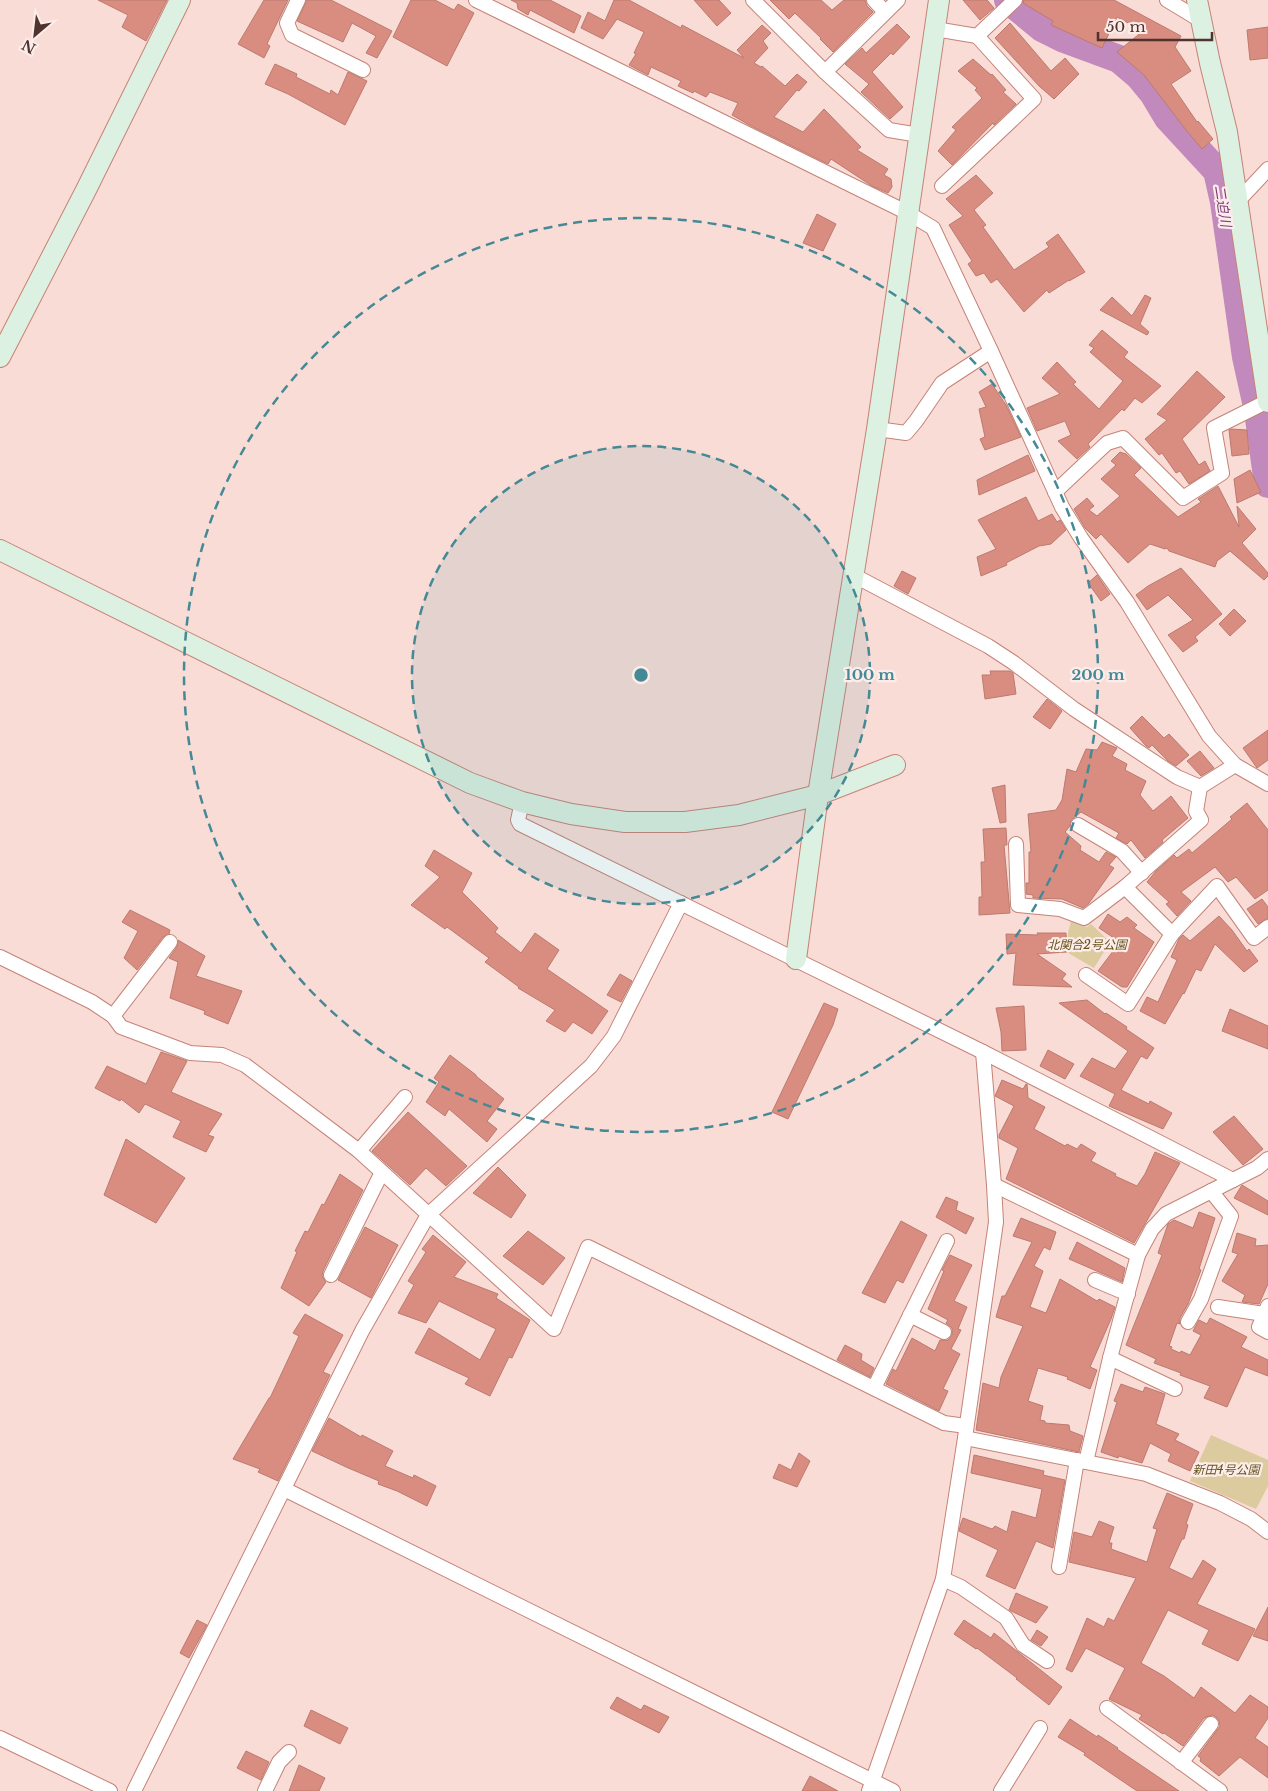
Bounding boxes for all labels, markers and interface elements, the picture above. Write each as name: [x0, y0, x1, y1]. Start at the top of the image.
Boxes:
north arrow: [10, 10, 60, 60]
scale bar: [1098, 10, 1212, 42]
text: 50 m: [1106, 17, 1146, 36]
text: N: [19, 35, 39, 58]
water label: 二迫川: [1211, 184, 1235, 230]
text: 100 m: [845, 665, 895, 684]
text: 200 m: [1072, 665, 1125, 684]
centre of rings: [632, 666, 650, 684]
park label: 北関合2号公園: [1047, 937, 1129, 952]
park label: 新田4号公園: [1193, 1462, 1261, 1477]

